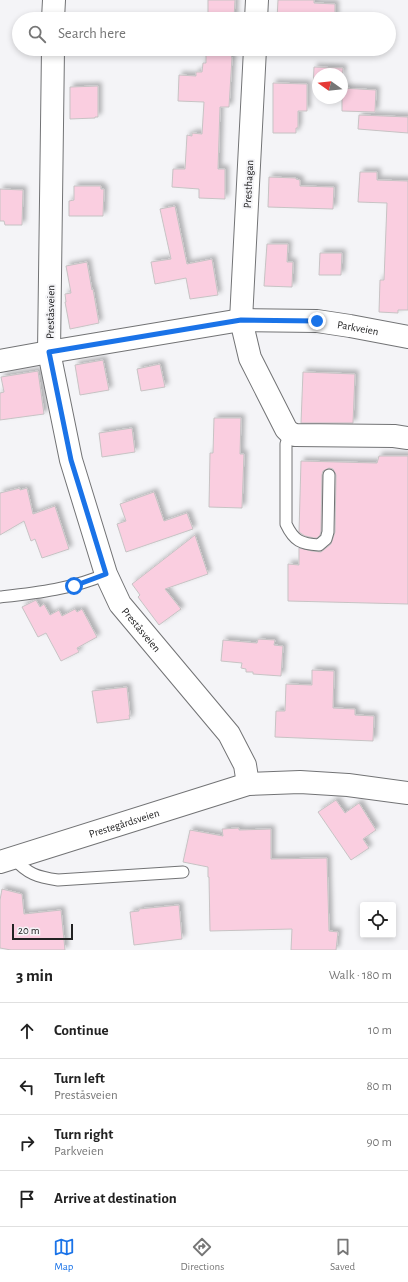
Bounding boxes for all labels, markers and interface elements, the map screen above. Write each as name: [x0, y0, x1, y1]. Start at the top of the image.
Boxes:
search box: [12, 12, 396, 56]
icon: search: [26, 23, 48, 45]
text: Search here: [58, 26, 126, 41]
north arrow: [312, 68, 348, 104]
street label: Presthagan: [242, 160, 255, 208]
street label: Preståsveien: [45, 285, 56, 339]
route end: [308, 312, 326, 330]
street label: Parkveien: [336, 319, 380, 337]
route start: [65, 577, 83, 595]
street label: Preståsveien: [120, 606, 163, 654]
street label: Prestegårdsveien: [88, 807, 161, 840]
map controls: [360, 902, 396, 938]
button: locate: [360, 902, 396, 938]
scale bar: [12, 922, 73, 941]
text: 20 m: [18, 925, 39, 936]
text: 3 min: [16, 967, 53, 984]
text: Walk · 180 m: [329, 969, 392, 982]
icon: ahead: [16, 1020, 38, 1042]
text: Continue: [54, 1023, 109, 1038]
text: 10 m: [368, 1024, 392, 1037]
text: Turn left: [54, 1071, 105, 1086]
icon: left: [16, 1076, 38, 1098]
text: 80 m: [366, 1080, 392, 1093]
text: Preståsveien: [54, 1089, 118, 1102]
text: Turn right: [54, 1127, 113, 1142]
icon: right: [16, 1132, 38, 1154]
text: 90 m: [366, 1136, 392, 1149]
text: Parkveien: [54, 1145, 104, 1158]
icon: arrive: [16, 1188, 38, 1210]
text: Arrive at destination: [54, 1191, 177, 1206]
tab: Map: [53, 1236, 75, 1273]
tab: Directions: [180, 1236, 224, 1273]
tab: Saved: [330, 1236, 355, 1273]

